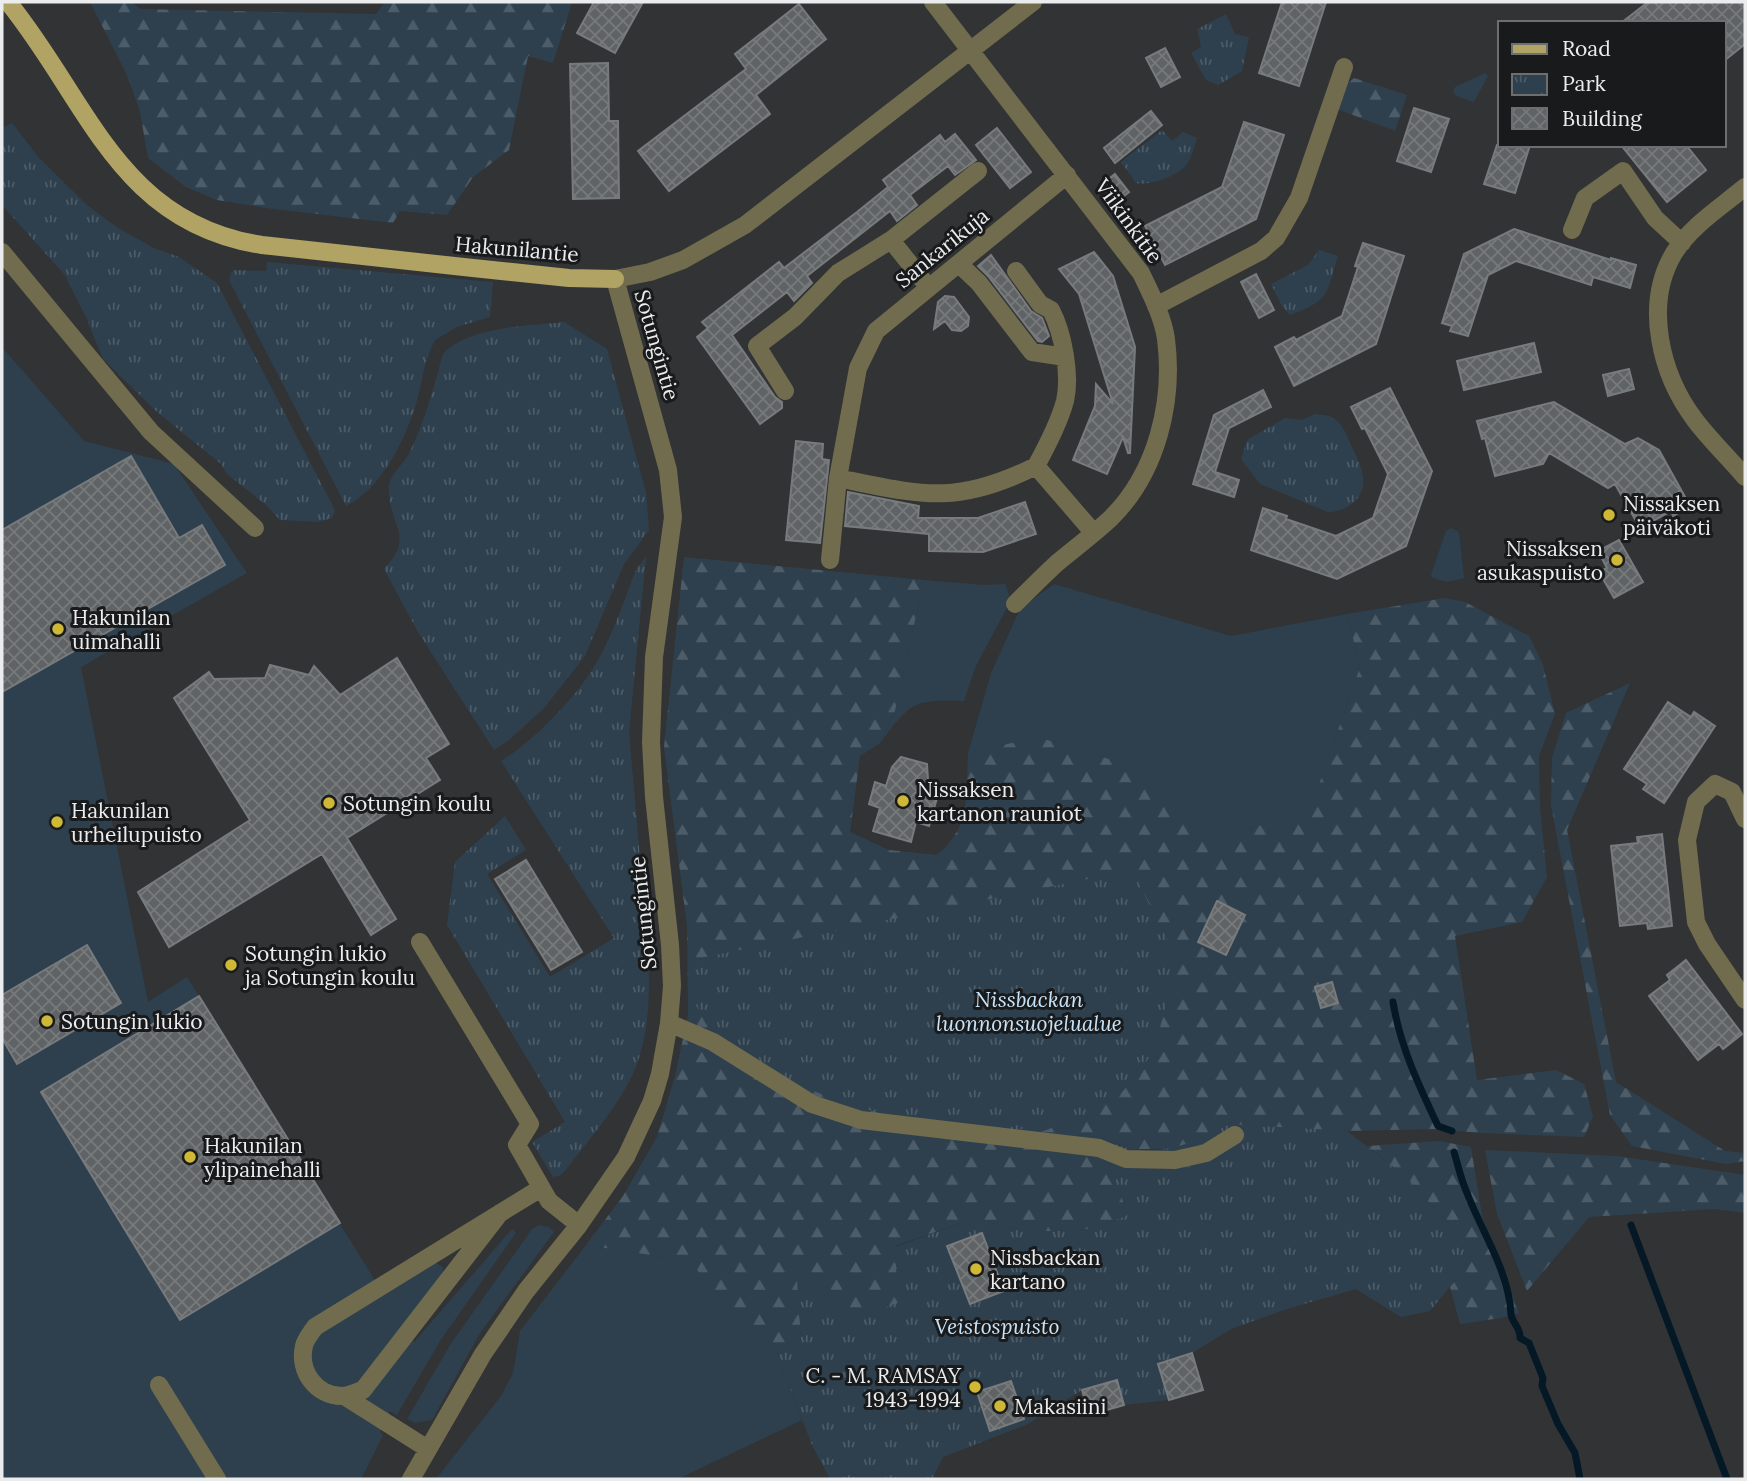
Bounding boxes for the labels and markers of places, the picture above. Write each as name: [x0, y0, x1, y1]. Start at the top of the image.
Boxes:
place label: Nissaksen päiväkoti: [1623, 490, 1721, 541]
marker: Nissaksen päiväkoti: [1601, 507, 1617, 523]
place label: Nissaksen asukaspuisto: [1477, 535, 1603, 586]
marker: Nissaksen asukaspuisto: [1609, 552, 1625, 568]
place label: Hakunilan uimahalli: [72, 604, 171, 655]
marker: Hakunilan uimahalli: [50, 621, 66, 637]
place label: Nissaksen kartanon rauniot: [917, 776, 1083, 827]
place label: Sotungin koulu: [343, 790, 491, 817]
marker: Nissaksen kartanon rauniot: [895, 793, 911, 809]
marker: Sotungin koulu: [321, 795, 337, 811]
place label: Hakunilan urheilupuisto: [71, 797, 202, 848]
marker: Hakunilan urheilupuisto: [49, 814, 65, 830]
place label: Sotungin lukio ja Sotungin koulu: [243, 940, 415, 991]
marker: Sotungin lukio ja Sotungin koulu: [223, 957, 239, 973]
place label: Sotungin lukio: [61, 1008, 203, 1035]
marker: Sotungin lukio: [39, 1013, 55, 1029]
place label: Hakunilan ylipainehalli: [204, 1132, 321, 1183]
marker: Hakunilan ylipainehalli: [182, 1149, 198, 1165]
place label: Nissbackan kartano: [990, 1244, 1101, 1295]
marker: Nissbackan kartano: [968, 1261, 984, 1277]
place label: C. - M. RAMSAY 1943-1994: [806, 1362, 962, 1413]
marker: C. - M. RAMSAY 1943-1994: [967, 1379, 983, 1395]
place label: Makasiini: [1014, 1393, 1106, 1420]
marker: Makasiini: [992, 1398, 1008, 1414]

